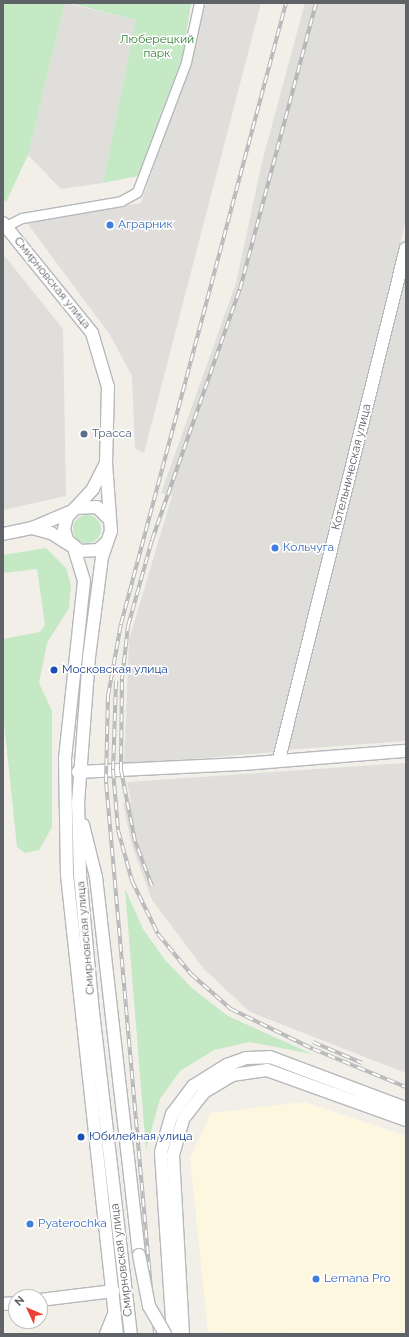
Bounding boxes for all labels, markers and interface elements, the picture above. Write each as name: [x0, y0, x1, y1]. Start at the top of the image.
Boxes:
park label: Люберецкий парк: [120, 33, 194, 61]
place label: Аграрник: [118, 218, 173, 232]
marker: Аграрник: [105, 220, 115, 230]
street label: Смирновская улица: [10, 234, 94, 332]
street label: Котельническая улица: [329, 402, 375, 532]
place label: Трасса: [92, 427, 132, 441]
marker: Трасса: [79, 429, 89, 439]
place label: Кольчуга: [283, 541, 334, 555]
marker: Кольчуга: [270, 543, 280, 553]
place label: Московская улица: [62, 663, 168, 677]
marker: Московская улица: [49, 665, 59, 675]
street label: Смирновская улица: [74, 880, 98, 996]
place label: Юбилейная улица: [89, 1130, 193, 1144]
marker: Юбилейная улица: [76, 1132, 86, 1142]
street label: Смирновская улица: [108, 1202, 136, 1318]
place label: Pyaterochka: [38, 1217, 107, 1231]
marker: Pyaterochka: [25, 1219, 35, 1229]
place label: Lemana Pro: [324, 1272, 391, 1286]
marker: Lemana Pro: [311, 1274, 321, 1284]
north arrow: [8, 1289, 48, 1329]
text: N: [12, 1293, 27, 1309]

